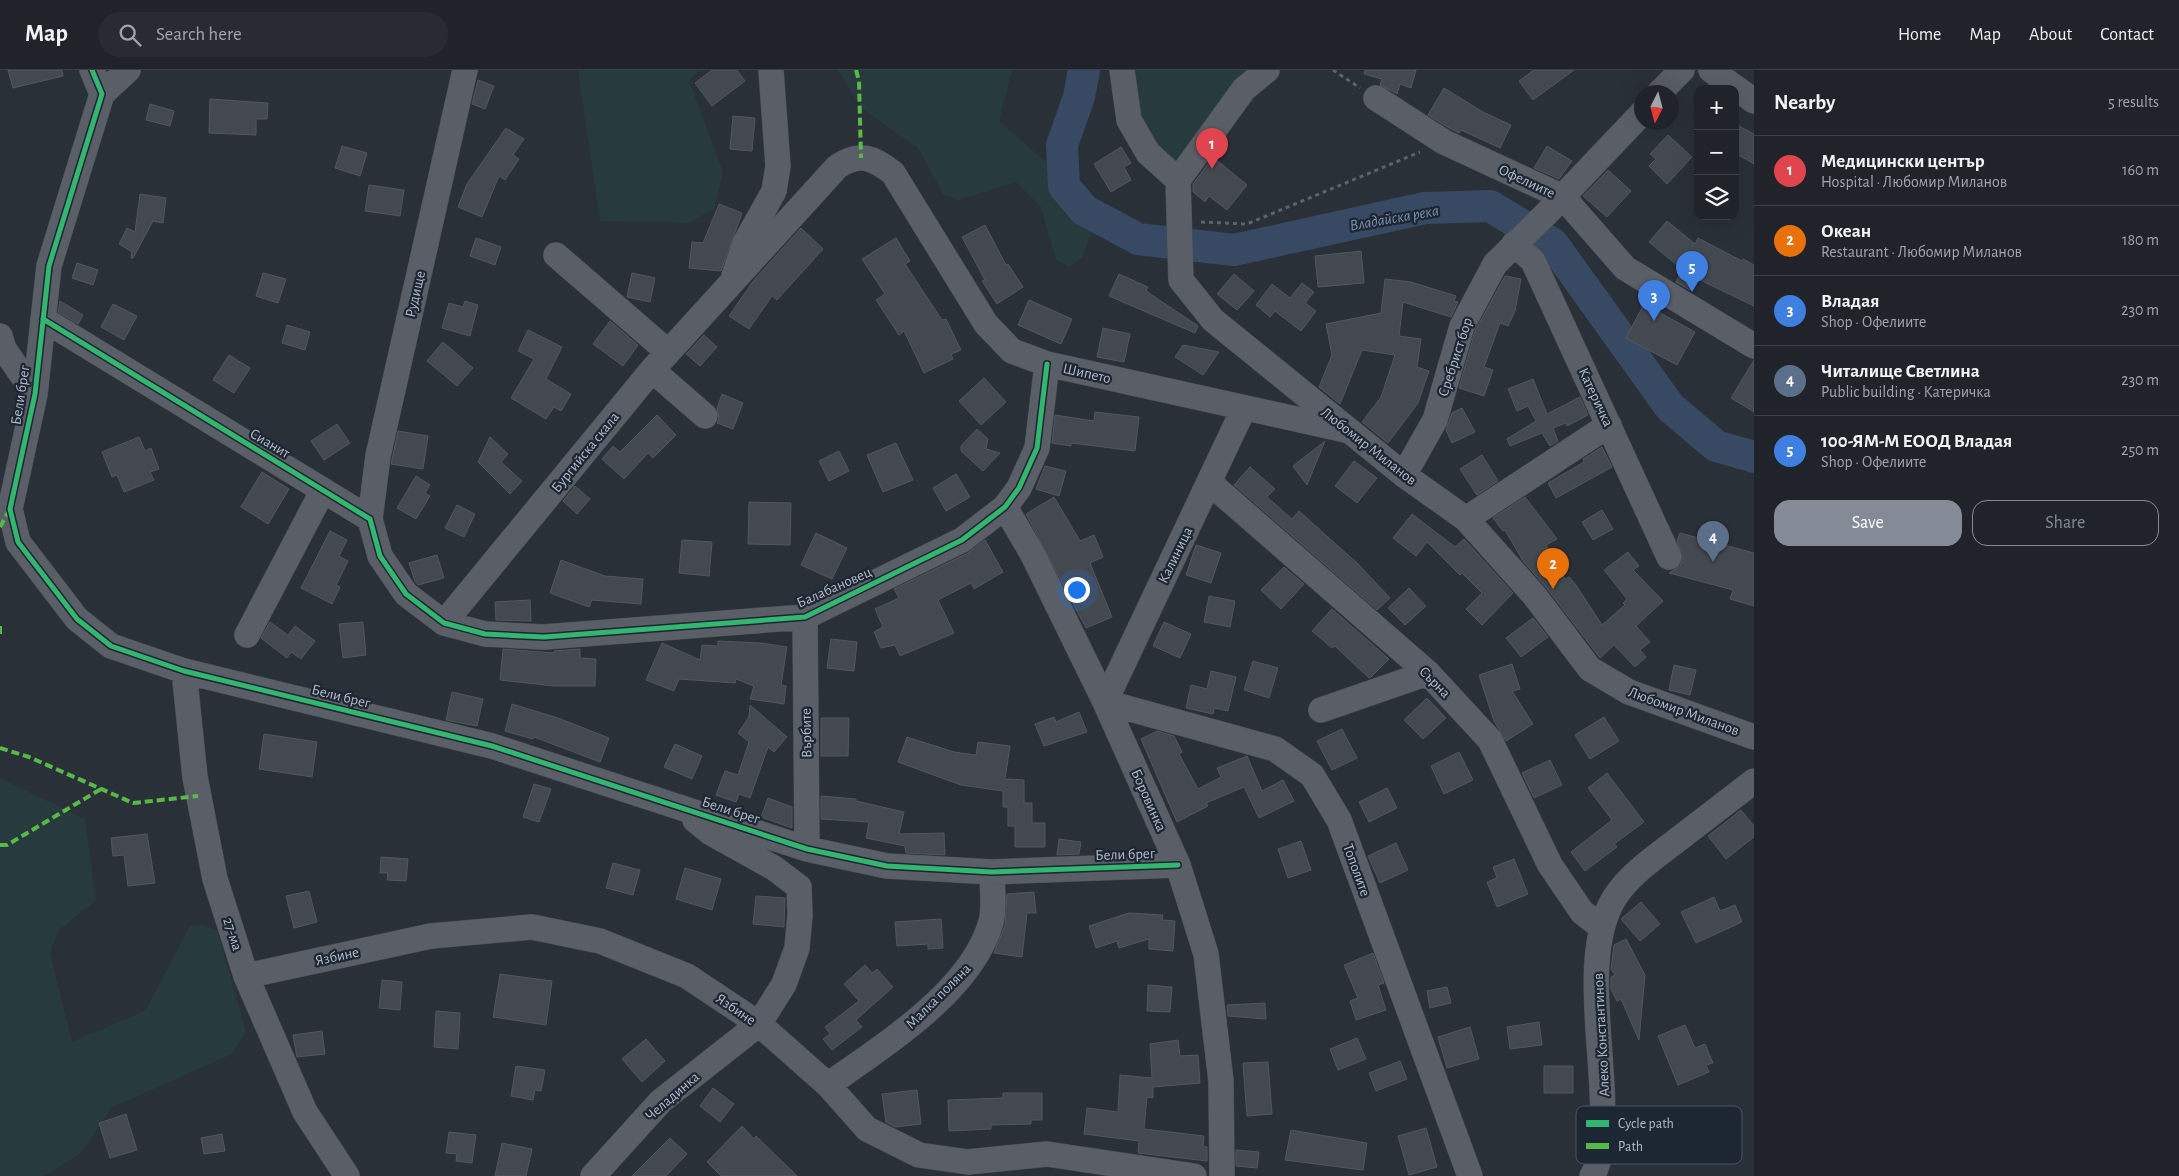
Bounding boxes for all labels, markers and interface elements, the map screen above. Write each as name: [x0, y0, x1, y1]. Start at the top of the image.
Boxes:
search box: [98, 12, 448, 57]
icon: search: [116, 21, 144, 49]
text: Map: [25, 22, 68, 46]
text: Search here: [156, 25, 242, 44]
text: Home: [1898, 26, 1941, 44]
text: Map: [1969, 26, 2001, 44]
text: About: [2029, 26, 2072, 44]
text: Contact: [2100, 26, 2154, 44]
north arrow: [1634, 85, 1679, 130]
map controls: [1694, 85, 1739, 220]
button: +: [1694, 85, 1739, 130]
text: Nearby: [1774, 92, 1835, 113]
text: 5 results: [2108, 94, 2159, 110]
pin: 1: [1196, 128, 1228, 169]
button: −: [1694, 130, 1739, 175]
text: Медицински център: [1821, 152, 1985, 171]
street label: Офелиите: [1496, 162, 1558, 201]
text: 1: [1787, 162, 1793, 178]
text: 160 m: [2122, 162, 2159, 178]
text: Hospital · Любомир Миланов: [1821, 174, 2007, 190]
button: layers: [1694, 175, 1739, 220]
water label: Владайска река: [1348, 202, 1440, 235]
text: Океан: [1821, 222, 1871, 241]
text: 2: [1786, 232, 1794, 248]
text: 180 m: [2122, 232, 2159, 248]
text: Restaurant · Любомир Миланов: [1821, 244, 2022, 260]
pin: 5: [1676, 251, 1708, 292]
street label: Рудище: [403, 269, 428, 319]
pin: 3: [1638, 280, 1670, 321]
text: Владая: [1821, 292, 1879, 311]
text: 3: [1787, 302, 1793, 318]
text: 230 m: [2121, 302, 2159, 318]
text: Shop · Офелиите: [1821, 314, 1926, 330]
street label: Сребрист бор: [1436, 316, 1475, 398]
street label: Шипето: [1061, 361, 1112, 386]
text: Читалище Светлина: [1821, 362, 1980, 381]
street label: Бели брег: [8, 364, 33, 426]
street label: Катеричка: [1575, 365, 1616, 429]
text: 4: [1786, 372, 1794, 388]
text: 230 m: [2121, 372, 2159, 388]
text: Public building · Катеричка: [1821, 384, 1991, 400]
street label: Любомир Миланов: [1318, 405, 1419, 488]
street label: Бургийска скала: [549, 409, 622, 495]
street label: Сианит: [247, 426, 293, 461]
text: 100-ЯМ-М ЕООД Владая: [1821, 432, 2012, 451]
text: 5: [1787, 442, 1793, 458]
text: 250 m: [2121, 442, 2159, 458]
text: Shop · Офелиите: [1821, 454, 1926, 470]
button: Save: [1774, 500, 1962, 546]
button: Share: [1972, 500, 2159, 546]
pin: 4: [1697, 521, 1729, 562]
street label: Калиница: [1155, 525, 1196, 586]
pin: 2: [1537, 548, 1569, 589]
street label: Балабановец: [794, 564, 874, 611]
your location: [1064, 577, 1090, 603]
street label: Сърна: [1416, 664, 1453, 701]
street label: Бели брег: [310, 682, 373, 711]
street label: Любомир Миланов: [1627, 684, 1741, 738]
street label: Върбите: [799, 708, 814, 758]
street label: Боровинка: [1128, 767, 1169, 834]
street label: Бели брег: [700, 794, 762, 827]
street label: Тополите: [1340, 842, 1373, 899]
street label: Бели брег: [1095, 846, 1156, 863]
street label: 27-ма: [220, 916, 245, 953]
street label: Язбине: [314, 944, 361, 968]
street label: Малка поляна: [903, 961, 974, 1032]
street label: Алеко Константинов: [1591, 973, 1612, 1097]
street label: Язбине: [713, 991, 758, 1028]
street label: Челадинка: [643, 1069, 702, 1124]
legend: [1576, 1106, 1742, 1164]
text: Cycle path: [1618, 1117, 1674, 1131]
text: Path: [1618, 1140, 1643, 1154]

